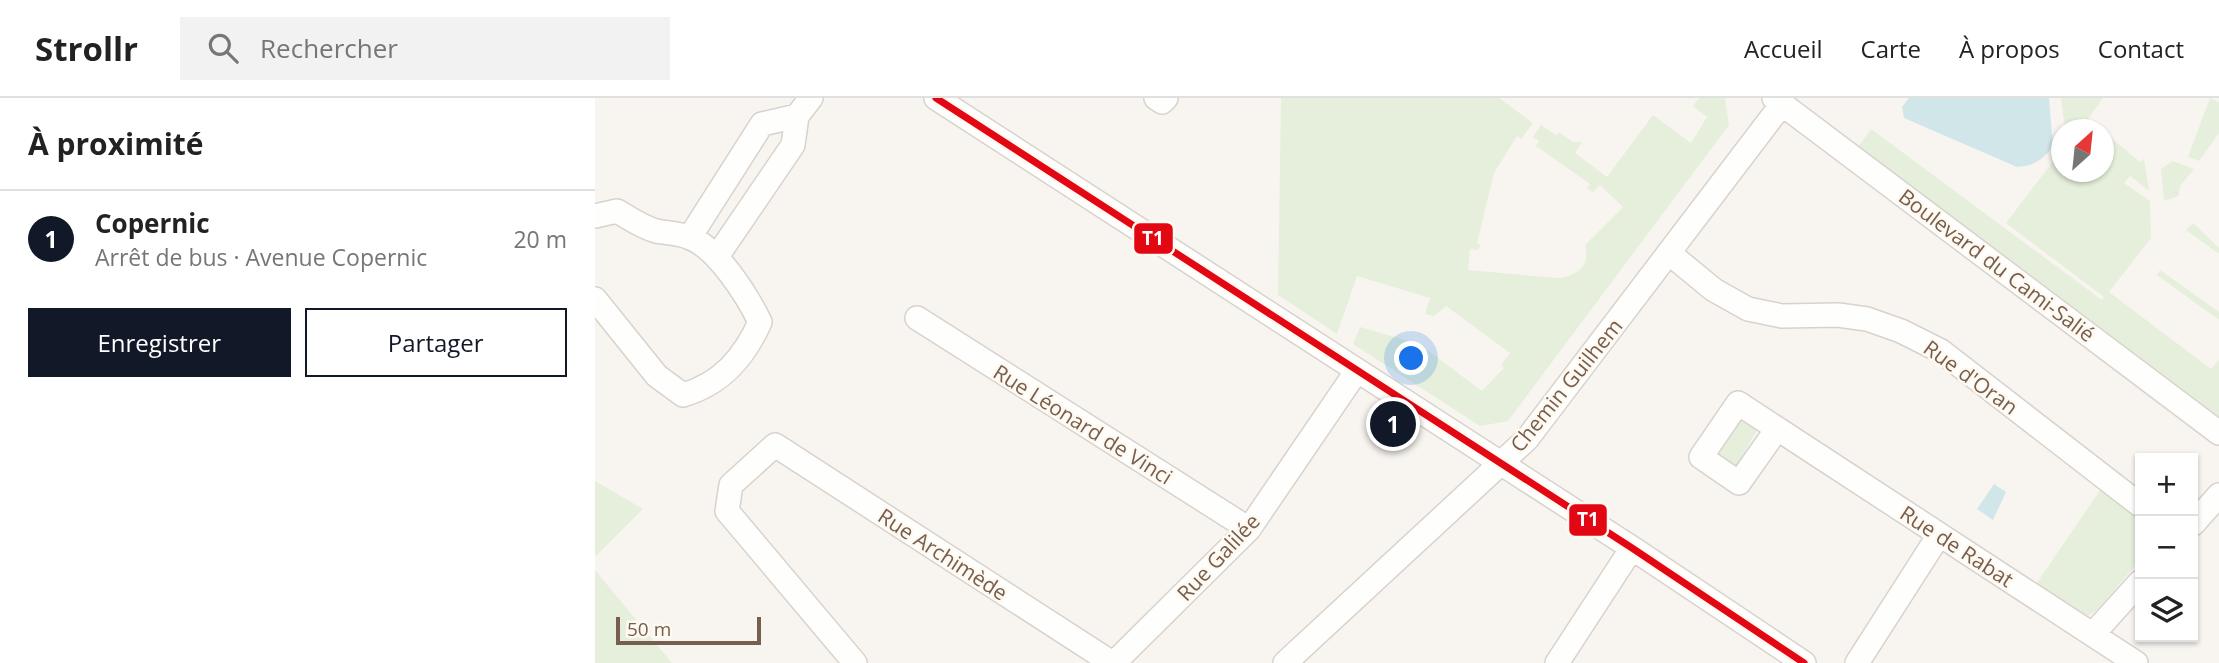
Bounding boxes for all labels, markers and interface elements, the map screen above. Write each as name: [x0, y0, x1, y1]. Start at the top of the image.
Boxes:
search box: [180, 17, 670, 80]
text: Strollr: [35, 26, 138, 71]
icon: search: [204, 29, 242, 67]
text: Rechercher: [260, 30, 398, 66]
text: Accueil: [1744, 32, 1823, 65]
text: Carte: [1861, 32, 1921, 65]
text: À propos: [1959, 32, 2060, 65]
text: Contact: [2098, 32, 2184, 65]
north arrow: [2051, 119, 2114, 182]
text: À proximité: [28, 123, 204, 164]
street label: Boulevard du Cami-Salié: [1893, 182, 2101, 348]
text: Copernic: [95, 205, 210, 241]
line badge: T1: [1133, 222, 1174, 255]
text: 1: [44, 223, 58, 255]
text: 20 m: [513, 223, 567, 255]
text: T1: [1142, 225, 1164, 251]
text: Arrêt de bus · Avenue Copernic: [95, 241, 427, 273]
button: Enregistrer: [28, 308, 291, 377]
button: Partager: [305, 308, 567, 377]
street label: Chemin Guilhem: [1504, 313, 1628, 457]
street label: Rue d'Oran: [1918, 333, 2024, 421]
your location: [1394, 341, 1428, 375]
street label: Rue Léonard de Vinci: [988, 358, 1178, 490]
pin: 1: [1370, 398, 1416, 450]
map controls: [2135, 453, 2198, 642]
button: +: [2135, 453, 2198, 516]
street label: Rue de Rabat: [1895, 499, 2019, 593]
street label: Rue Archimède: [873, 502, 1013, 606]
line badge: T1: [1568, 503, 1608, 537]
text: T1: [1577, 506, 1599, 532]
street label: Rue Galilée: [1170, 507, 1266, 607]
button: −: [2135, 516, 2198, 579]
button: layers: [2135, 579, 2198, 642]
scale bar: [616, 614, 761, 646]
text: 50 m: [627, 616, 671, 642]

